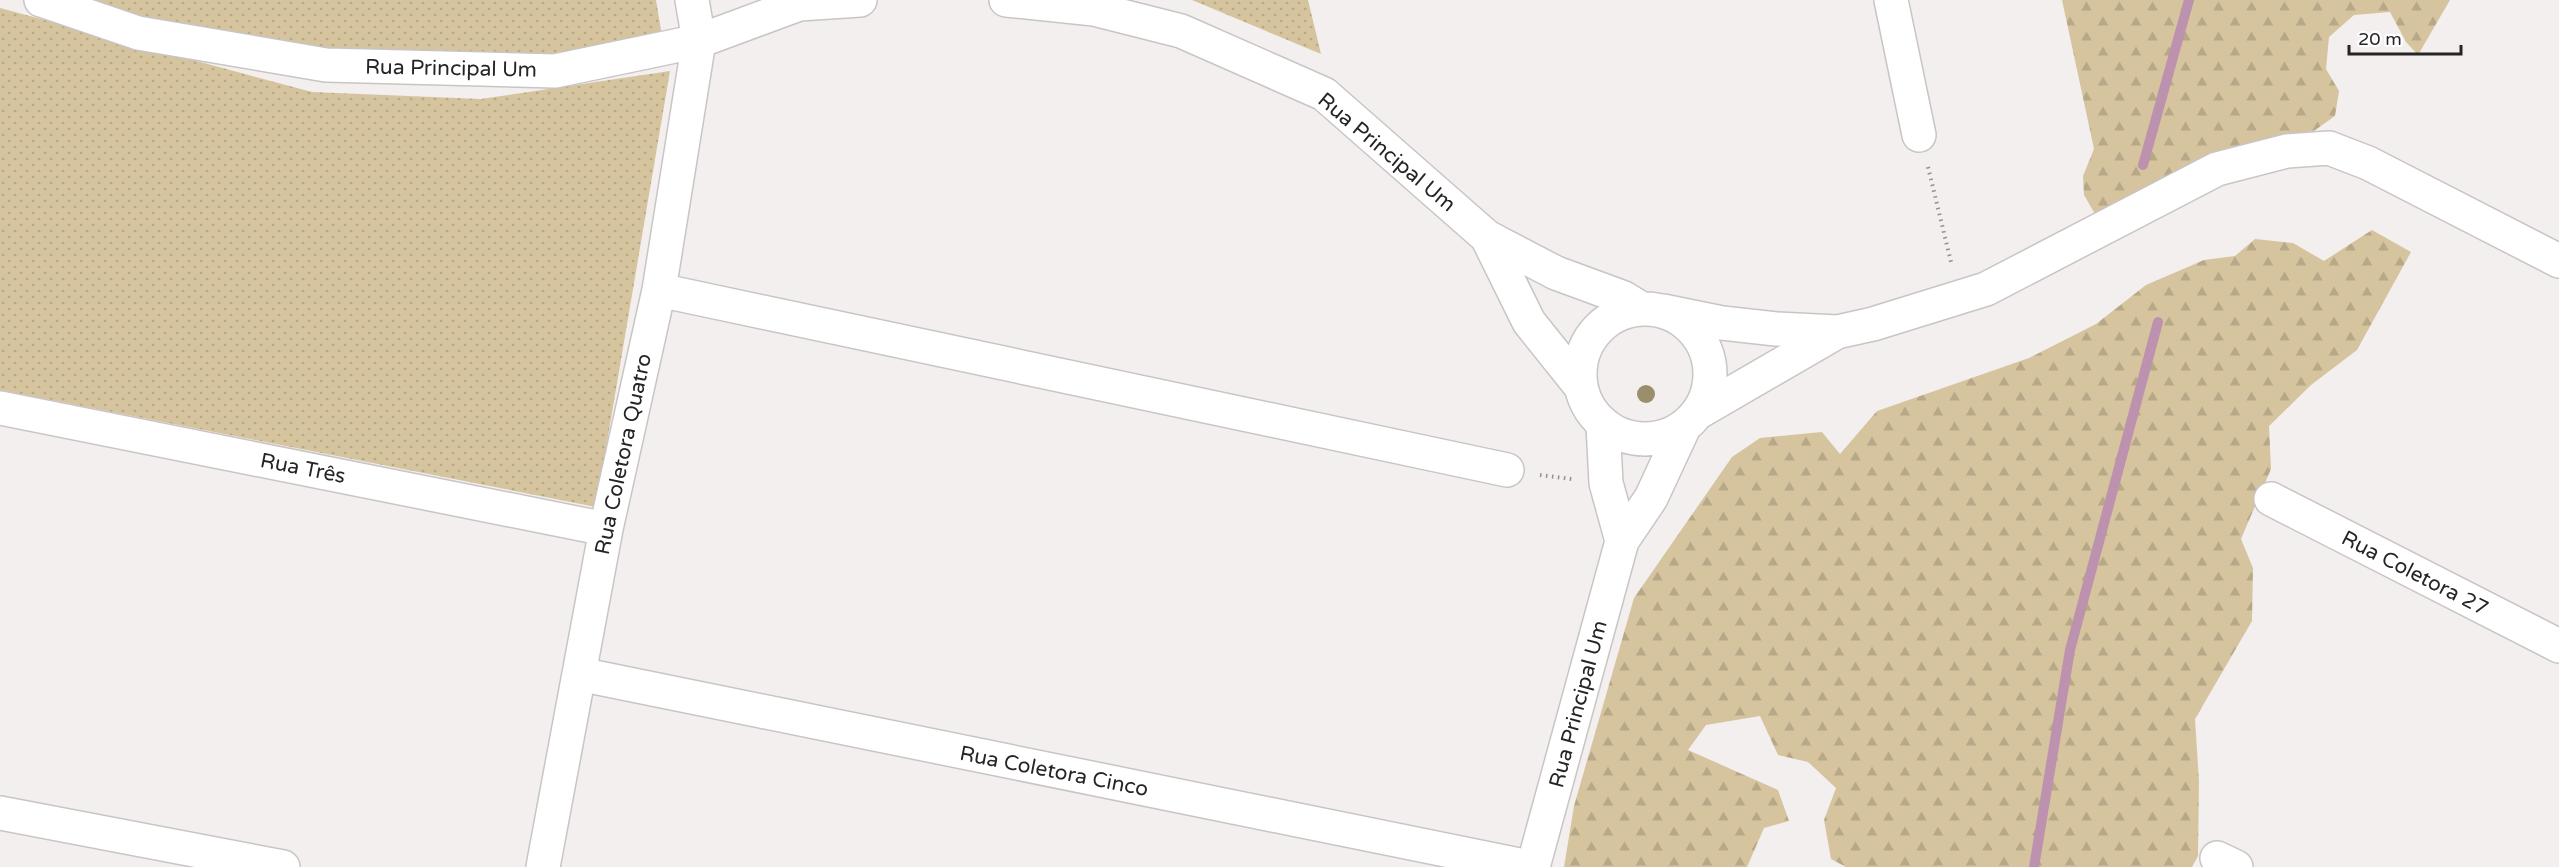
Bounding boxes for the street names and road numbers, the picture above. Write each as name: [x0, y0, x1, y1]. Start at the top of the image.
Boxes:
street label: Rua Principal Um: [365, 55, 537, 82]
street label: Rua Principal Um: [1313, 88, 1461, 217]
street label: Rua Coletora Quatro: [590, 351, 657, 557]
street label: Rua Três: [258, 448, 348, 489]
street label: Rua Coletora 27: [2337, 526, 2492, 621]
street label: Rua Principal Um: [1544, 618, 1613, 790]
street label: Rua Coletora Cinco: [957, 741, 1150, 802]

